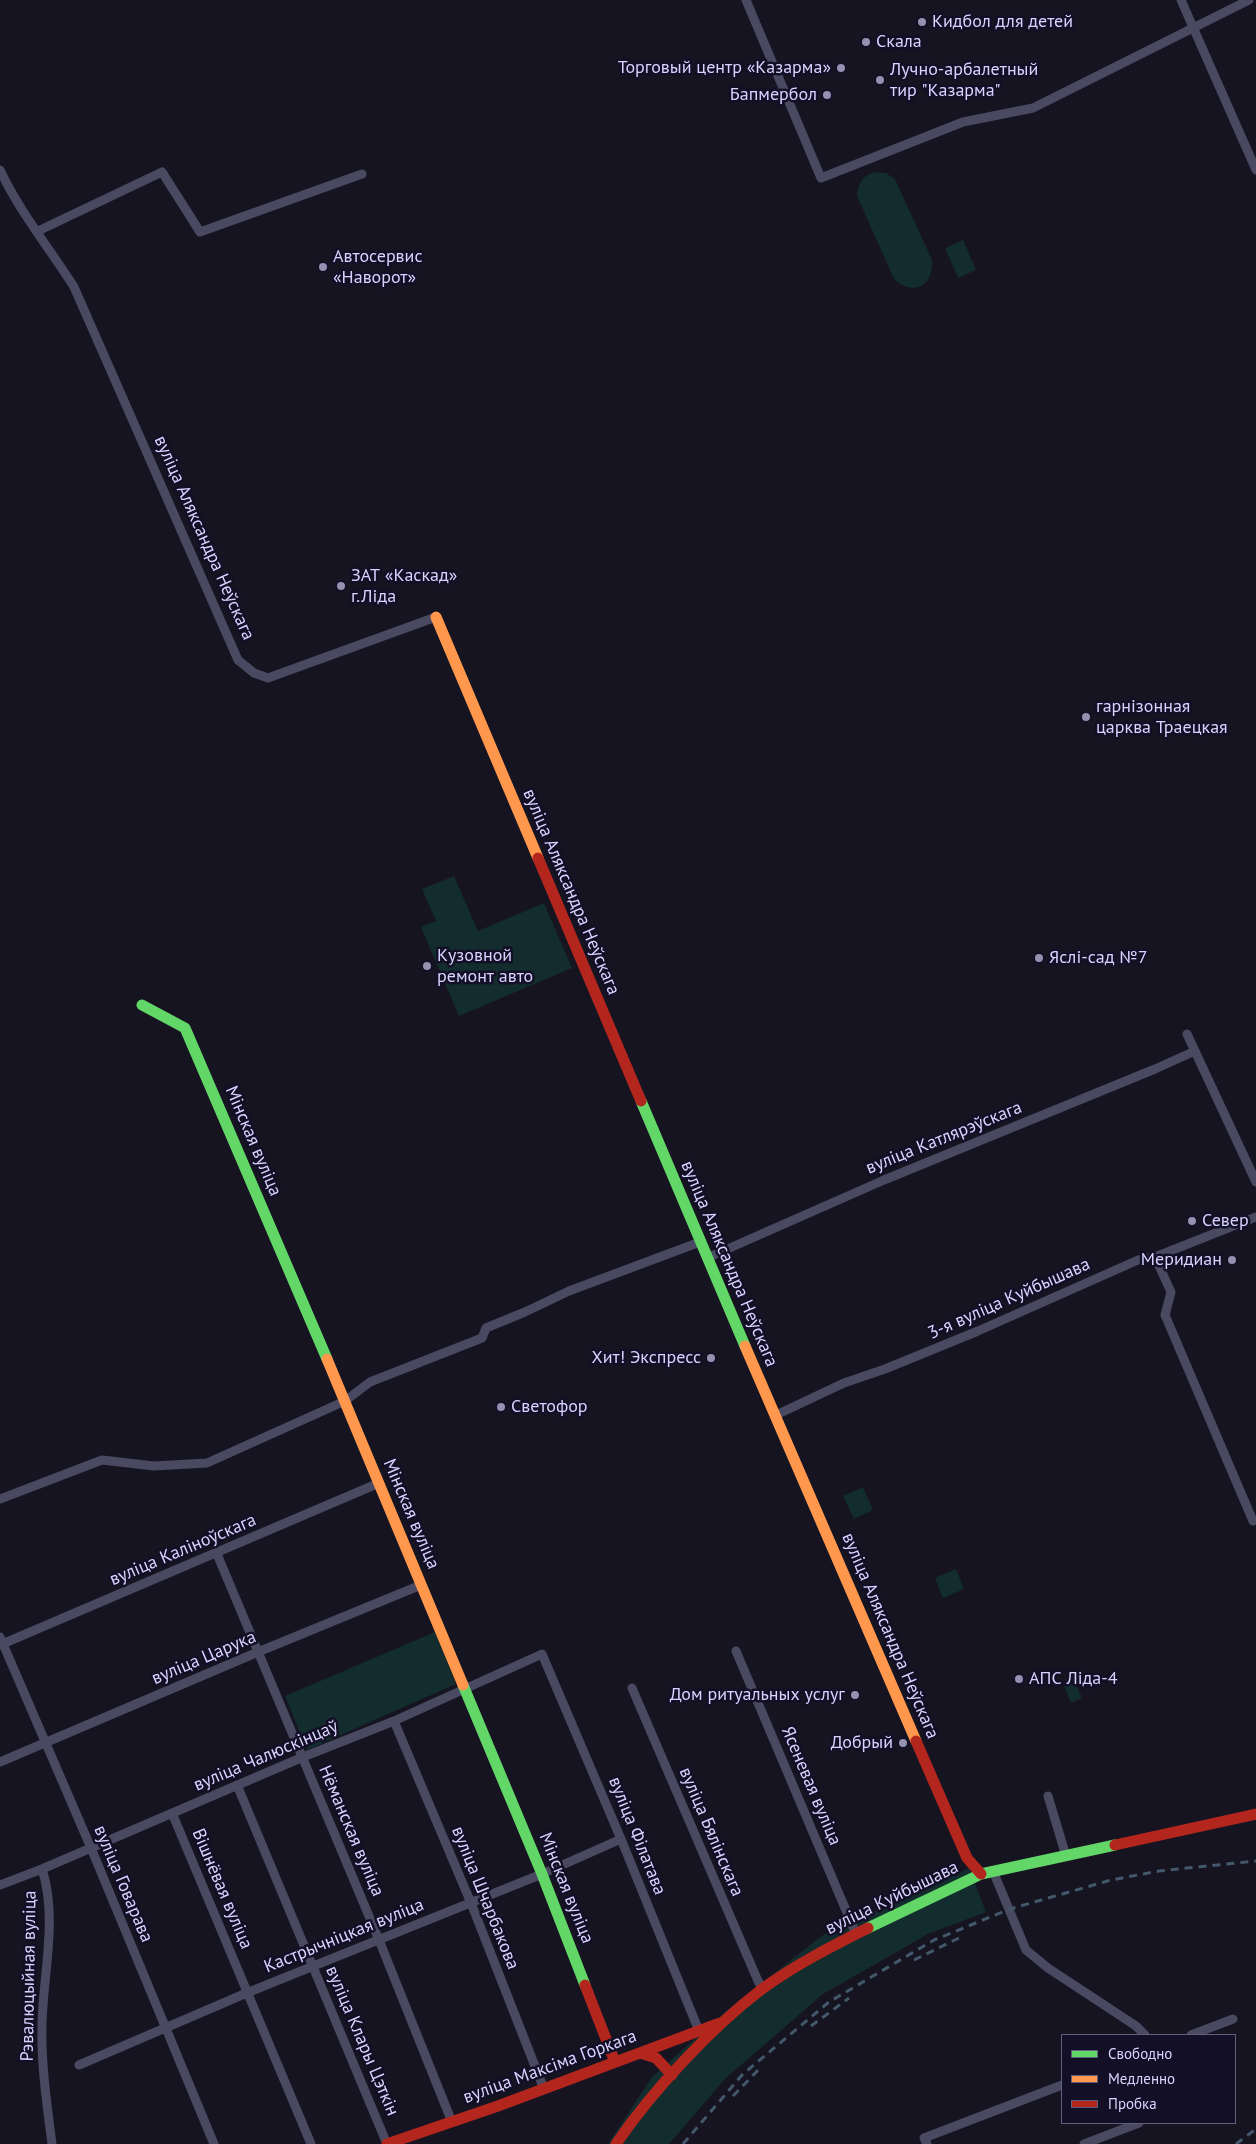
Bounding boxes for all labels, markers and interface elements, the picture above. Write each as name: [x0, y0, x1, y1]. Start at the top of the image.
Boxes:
place label: Кидбол для детей: [932, 11, 1073, 33]
marker: Кидбол для детей: [916, 16, 928, 28]
place label: Скала: [876, 31, 922, 53]
marker: Скала: [860, 36, 872, 48]
place label: Торговый центр «Казарма»: [618, 57, 831, 79]
place label: Лучно-арбалетный тир "Казарма": [890, 59, 1038, 102]
marker: Торговый центр «Казарма»: [835, 62, 847, 74]
marker: Лучно-арбалетный тир "Казарма": [874, 74, 886, 86]
place label: Бапмербол: [730, 84, 817, 106]
marker: Бапмербол: [821, 89, 833, 101]
place label: Автосервис «Наворот»: [333, 246, 423, 288]
marker: Автосервис «Наворот»: [317, 261, 329, 273]
street label: вуліца Аляксандра Неўскага: [149, 432, 259, 644]
place label: ЗАТ «Каскад» г.Ліда: [351, 565, 457, 608]
marker: ЗАТ «Каскад» г.Ліда: [335, 580, 347, 592]
place label: гарнізонная царква Траецкая: [1096, 696, 1228, 739]
marker: гарнізонная царква Траецкая: [1080, 711, 1092, 723]
street label: вуліца Аляксандра Неўскага: [518, 786, 624, 998]
place label: Кузовной ремонт авто: [437, 945, 533, 988]
place label: Яслі-сад №7: [1049, 947, 1148, 969]
marker: Яслі-сад №7: [1033, 952, 1045, 964]
marker: Кузовной ремонт авто: [421, 960, 433, 972]
street label: Мінская вуліца: [220, 1083, 286, 1199]
street label: вуліца Катлярэўскага: [863, 1097, 1025, 1179]
street label: вуліца Аляксандра Неўскага: [676, 1158, 782, 1370]
place label: Север: [1202, 1210, 1249, 1232]
marker: Север: [1186, 1215, 1198, 1227]
place label: Меридиан: [1141, 1249, 1222, 1271]
street label: 3-я вуліца Куйбышава: [925, 1254, 1093, 1344]
marker: Меридиан: [1226, 1254, 1238, 1266]
place label: Хит! Экспресс: [592, 1347, 701, 1369]
marker: Хит! Экспресс: [705, 1352, 717, 1364]
place label: Светофор: [511, 1396, 588, 1418]
marker: Светофор: [495, 1401, 507, 1413]
street label: Мінская вуліца: [378, 1456, 444, 1572]
street label: вуліца Каліноўскага: [107, 1509, 259, 1591]
street label: вуліца Аляксандра Неўскага: [837, 1530, 943, 1742]
street label: вуліца Царука: [149, 1626, 259, 1690]
place label: АПС Ліда-4: [1029, 1668, 1117, 1690]
marker: АПС Ліда-4: [1013, 1673, 1025, 1685]
place label: Дом ритуальных услуг: [670, 1684, 845, 1706]
marker: Дом ритуальных услуг: [849, 1689, 861, 1701]
street label: вуліца Чалюскінцаў: [191, 1716, 341, 1796]
street label: Ясеневая вуліца: [776, 1723, 846, 1849]
place label: Добрый: [831, 1732, 893, 1754]
marker: Добрый: [897, 1737, 909, 1749]
street label: Нёманская вуліца: [314, 1762, 388, 1900]
street label: вуліца Бялінскага: [674, 1764, 748, 1900]
street label: вуліца Філатава: [603, 1774, 671, 1898]
street label: вуліца Говарава: [89, 1822, 157, 1946]
street label: вуліца Шчарбакова: [446, 1823, 524, 1973]
street label: Вішнёвая вуліца: [187, 1826, 257, 1952]
street label: Мінская вуліца: [534, 1829, 598, 1947]
street label: вуліца Куйбышава: [822, 1856, 962, 1940]
street label: Рэвалюцыйная вуліца: [17, 1890, 41, 2062]
street label: Кастрычніцкая вуліца: [261, 1894, 427, 1978]
street label: вуліца Клары Цэткін: [321, 1963, 403, 2119]
street label: вуліца Максіма Горкага: [460, 2026, 640, 2108]
legend: [1061, 2034, 1236, 2124]
text: Свободно: [1108, 2044, 1172, 2063]
text: Медленно: [1108, 2069, 1175, 2088]
text: Пробка: [1108, 2094, 1157, 2113]

